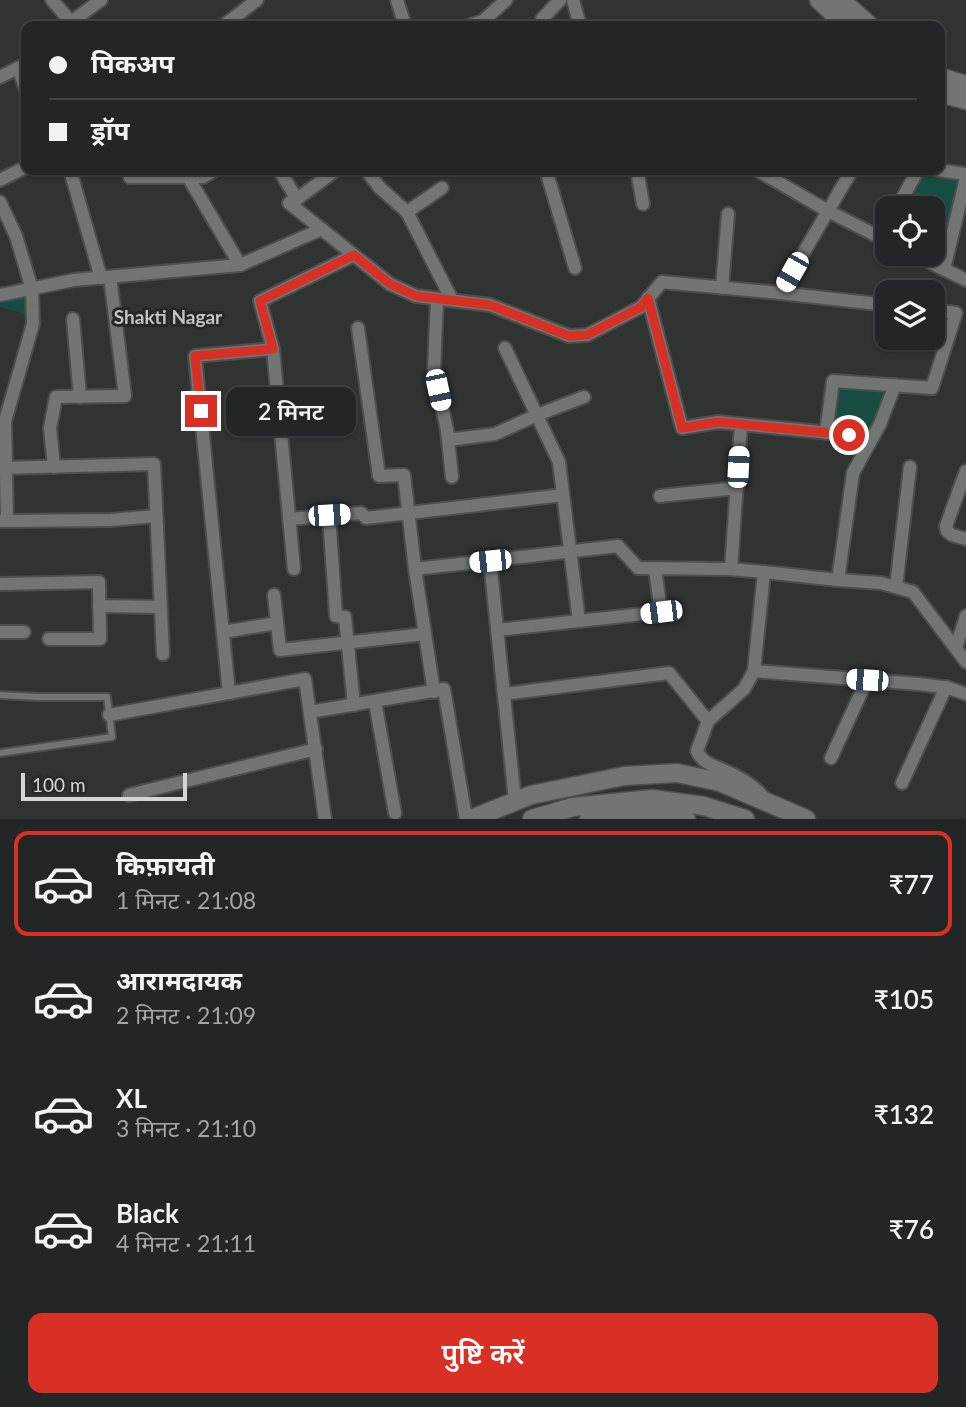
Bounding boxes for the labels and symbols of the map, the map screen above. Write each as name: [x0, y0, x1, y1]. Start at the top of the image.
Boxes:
car: [773, 249, 812, 295]
district label: Shakti Nagar: [114, 305, 223, 328]
car: [424, 367, 453, 413]
callout: 2 मिनट: [226, 386, 355, 436]
route end: [185, 395, 217, 427]
route start: [833, 419, 865, 451]
car: [727, 445, 750, 489]
car: [308, 503, 351, 527]
car: [469, 548, 512, 574]
car: [639, 599, 684, 625]
car: [846, 668, 889, 692]
scale bar: [21, 770, 187, 802]

